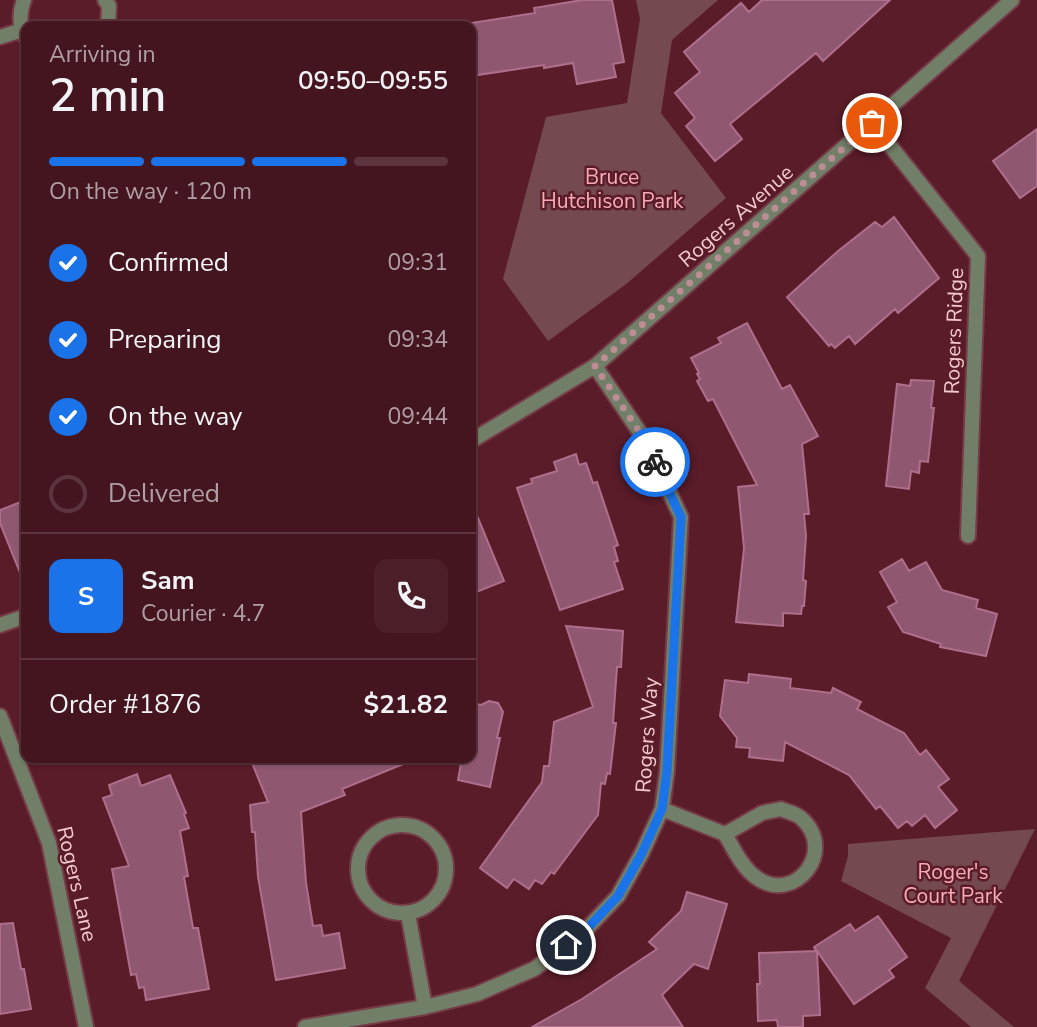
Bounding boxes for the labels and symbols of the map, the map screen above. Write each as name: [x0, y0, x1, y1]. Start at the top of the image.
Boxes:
pin: [842, 93, 902, 153]
street label: Rogers Avenue: [673, 158, 799, 274]
park label: Bruce Hutchison Park: [541, 163, 684, 215]
street label: Rogers Ridge: [938, 267, 970, 395]
courier: [620, 427, 690, 497]
street label: Rogers Way: [629, 676, 665, 794]
street label: Rogers Lane: [50, 824, 104, 944]
park label: Roger's Court Park: [903, 858, 1003, 910]
pin: [536, 915, 596, 975]

